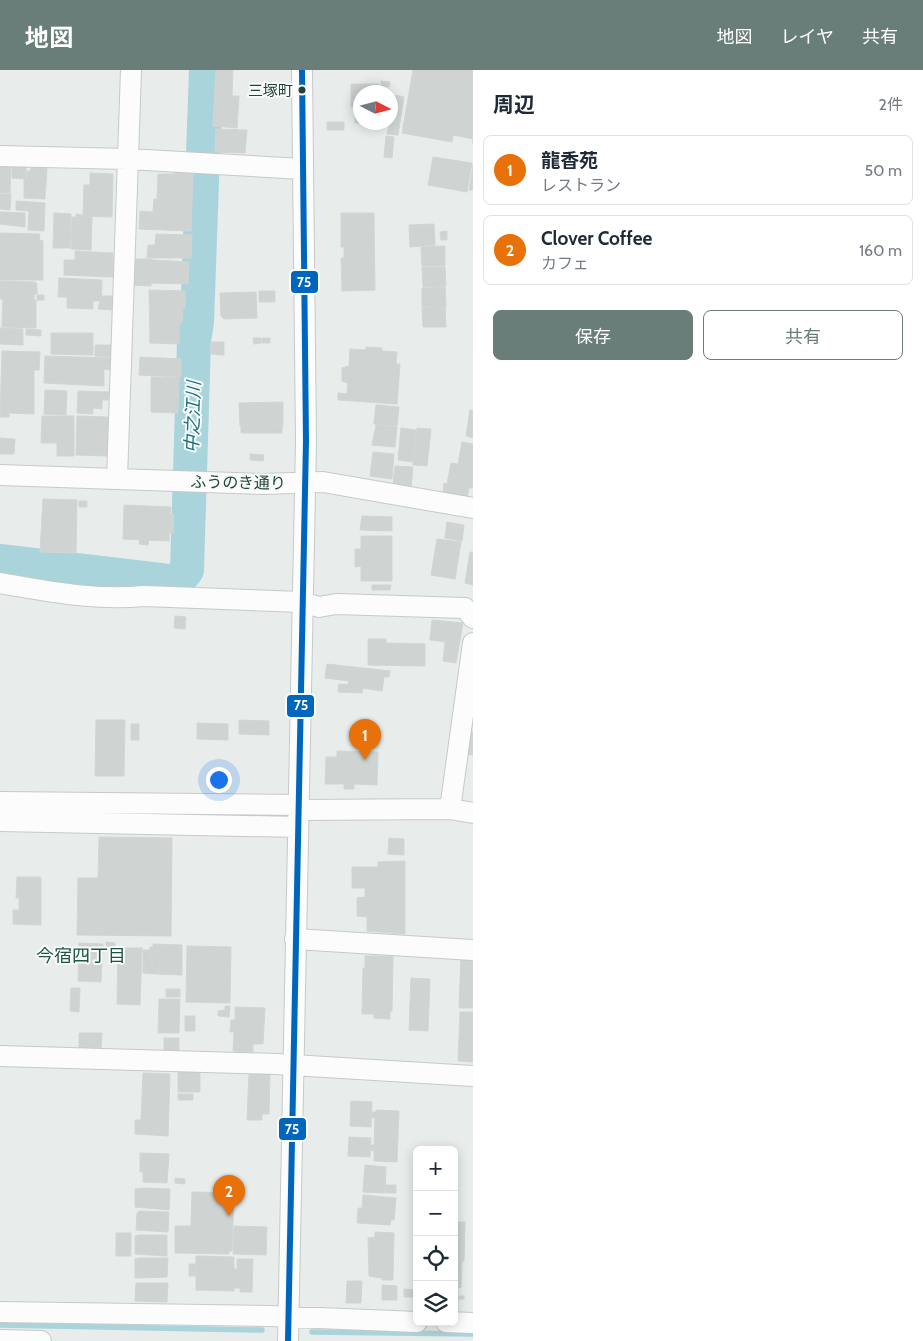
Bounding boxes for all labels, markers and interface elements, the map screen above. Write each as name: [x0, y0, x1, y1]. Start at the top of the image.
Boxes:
text: 地図: [25, 23, 73, 52]
text: 地図: [717, 26, 753, 48]
text: レイヤ: [781, 26, 834, 48]
text: 共有: [862, 26, 898, 48]
place label: 三塚町: [248, 82, 293, 100]
marker: 三塚町: [297, 85, 307, 95]
north arrow: [353, 85, 398, 130]
text: 周辺: [493, 92, 535, 117]
text: 2件: [879, 95, 903, 114]
text: 龍香苑: [541, 149, 598, 172]
text: 1: [507, 161, 513, 180]
text: 50 m: [865, 161, 902, 180]
text: レストラン: [541, 176, 621, 195]
text: Clover Coffee: [541, 227, 652, 250]
text: 2: [506, 241, 514, 260]
text: 160 m: [859, 241, 902, 260]
text: カフェ: [541, 254, 589, 273]
line badge: 75: [290, 270, 319, 294]
text: 75: [297, 273, 311, 291]
button: 保存: [493, 310, 693, 360]
button: 共有: [703, 310, 903, 360]
water label: 中之江川: [181, 379, 205, 453]
street label: ふうのき通り: [190, 472, 286, 493]
line badge: 75: [286, 694, 315, 718]
text: 75: [294, 696, 308, 714]
pin: 1: [349, 719, 381, 760]
your location: [206, 767, 232, 793]
district label: 今宿四丁目: [36, 945, 126, 967]
line badge: 75: [278, 1117, 307, 1141]
text: 75: [285, 1120, 299, 1138]
map controls: [413, 1146, 458, 1326]
button: +: [413, 1146, 458, 1191]
pin: 2: [213, 1175, 245, 1216]
button: −: [413, 1191, 458, 1236]
button: locate: [413, 1236, 458, 1281]
button: layers: [413, 1281, 458, 1326]

